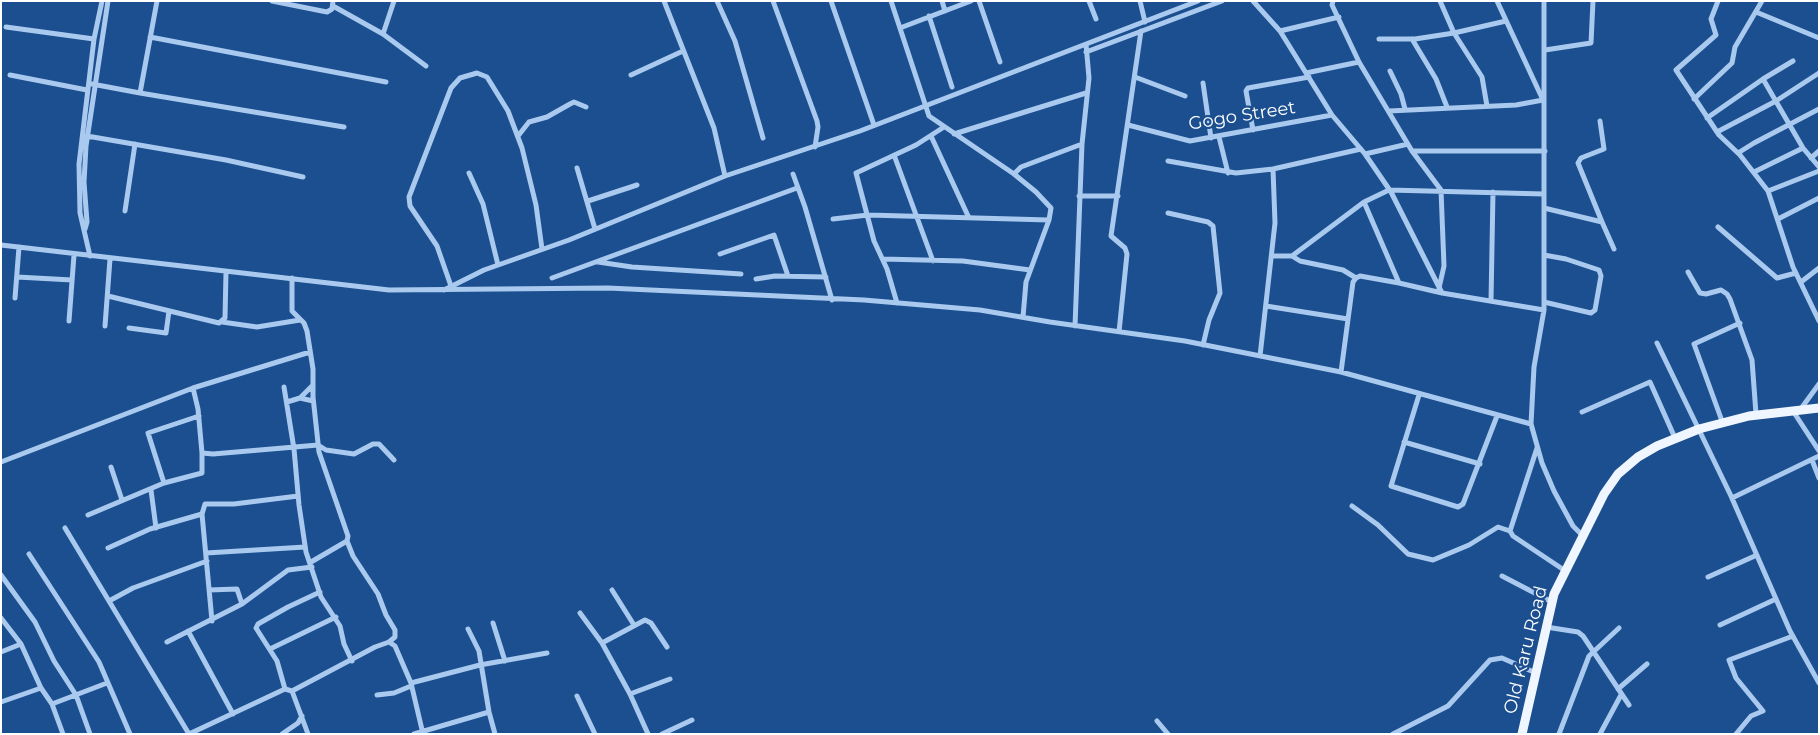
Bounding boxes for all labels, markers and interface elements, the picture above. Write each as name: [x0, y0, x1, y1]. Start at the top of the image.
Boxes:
street label: Gogo Street: [1187, 97, 1297, 135]
street label: Old Karu Road: [1500, 584, 1552, 716]

